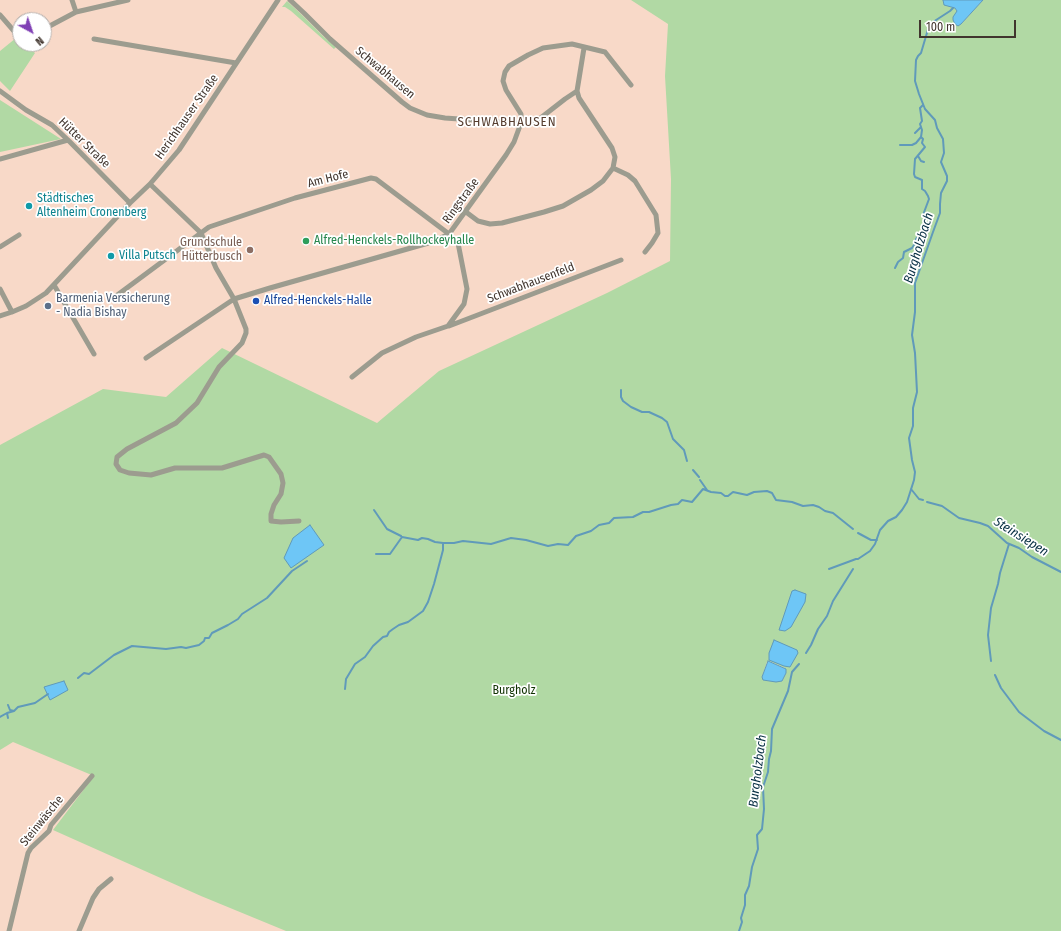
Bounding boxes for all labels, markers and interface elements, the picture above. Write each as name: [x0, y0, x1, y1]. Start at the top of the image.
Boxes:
north arrow: [12, 12, 52, 52]
scale bar: [921, 12, 1018, 38]
text: 100 m: [926, 20, 955, 34]
text: N: [33, 34, 46, 48]
street label: Schwabhausen: [352, 44, 418, 102]
street label: Herichhauser Straße: [152, 72, 222, 162]
district label: SCHWABHAUSEN: [457, 114, 557, 130]
street label: Hütter Straße: [55, 115, 113, 171]
street label: Am Hofe: [306, 167, 350, 191]
street label: Ringstraße: [440, 176, 482, 226]
place label: Städtisches Altenheim Cronenberg: [37, 192, 146, 220]
marker: Städtisches Altenheim Cronenberg: [24, 201, 34, 211]
water label: Burgholzbach: [901, 211, 937, 285]
place label: Alfred-Henckels-Rollhockeyhalle: [314, 234, 474, 248]
place label: Grundschule Hütterbusch: [180, 236, 242, 264]
marker: Alfred-Henckels-Rollhockeyhalle: [301, 236, 311, 246]
marker: Grundschule Hütterbusch: [245, 245, 255, 255]
place label: Villa Putsch: [119, 249, 176, 263]
marker: Villa Putsch: [106, 251, 116, 261]
street label: Schwabhausenfeld: [485, 260, 577, 306]
place label: Barmenia Versicherung - Nadia Bishay: [56, 292, 170, 320]
place label: Alfred-Henckels-Halle: [264, 294, 372, 308]
marker: Alfred-Henckels-Halle: [251, 296, 261, 306]
marker: Barmenia Versicherung - Nadia Bishay: [43, 301, 53, 311]
water label: Steinsiepen: [991, 514, 1051, 560]
park label: Burgholz: [492, 684, 536, 698]
water label: Burgholzbach: [746, 734, 770, 808]
street label: Steinwäsche: [17, 793, 67, 849]

